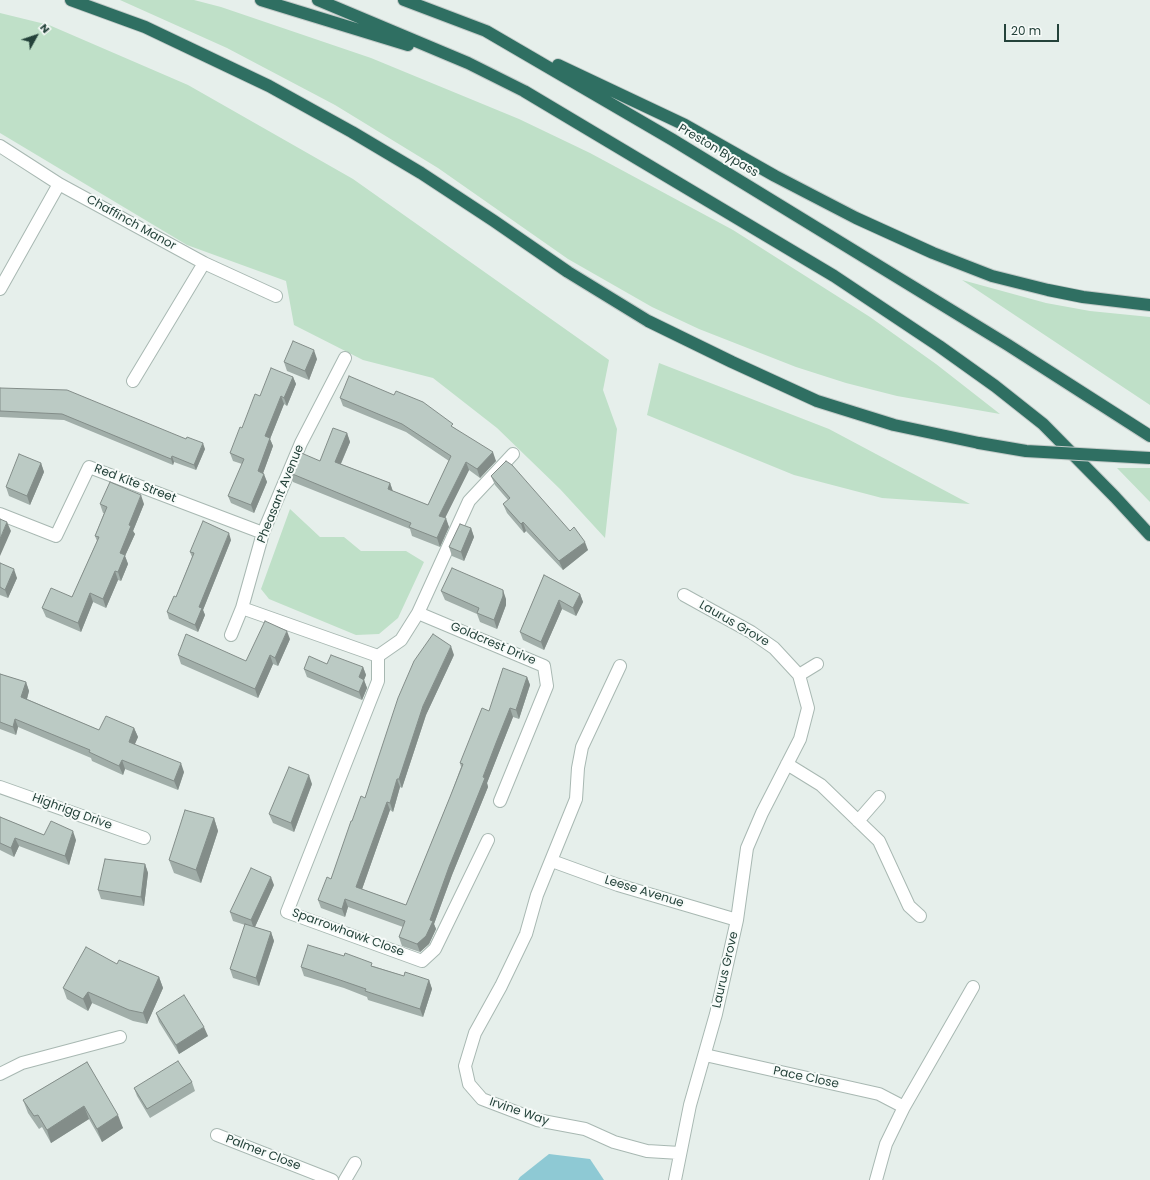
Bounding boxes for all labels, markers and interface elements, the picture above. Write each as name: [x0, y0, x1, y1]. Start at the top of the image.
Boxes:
north arrow: [16, 16, 56, 56]
scale bar: [1006, 16, 1061, 42]
text: N: [36, 20, 54, 37]
text: 20 m: [1011, 22, 1041, 39]
street label: Preston Bypass: [675, 121, 761, 181]
street label: Chaffinch Manor: [84, 192, 178, 254]
street label: Pheasant Avenue: [255, 443, 307, 545]
street label: Red Kite Street: [92, 462, 178, 506]
street label: Laurus Grove: [697, 598, 771, 650]
street label: Goldcrest Drive: [448, 620, 538, 668]
street label: Highrigg Drive: [30, 791, 114, 833]
street label: Leese Avenue: [603, 873, 685, 911]
street label: Sparrowhawk Close: [290, 906, 406, 960]
street label: Laurus Grove: [710, 930, 742, 1010]
street label: Pace Close: [772, 1064, 840, 1092]
street label: Irvine Way: [487, 1095, 551, 1129]
street label: Palmer Close: [224, 1132, 302, 1174]

